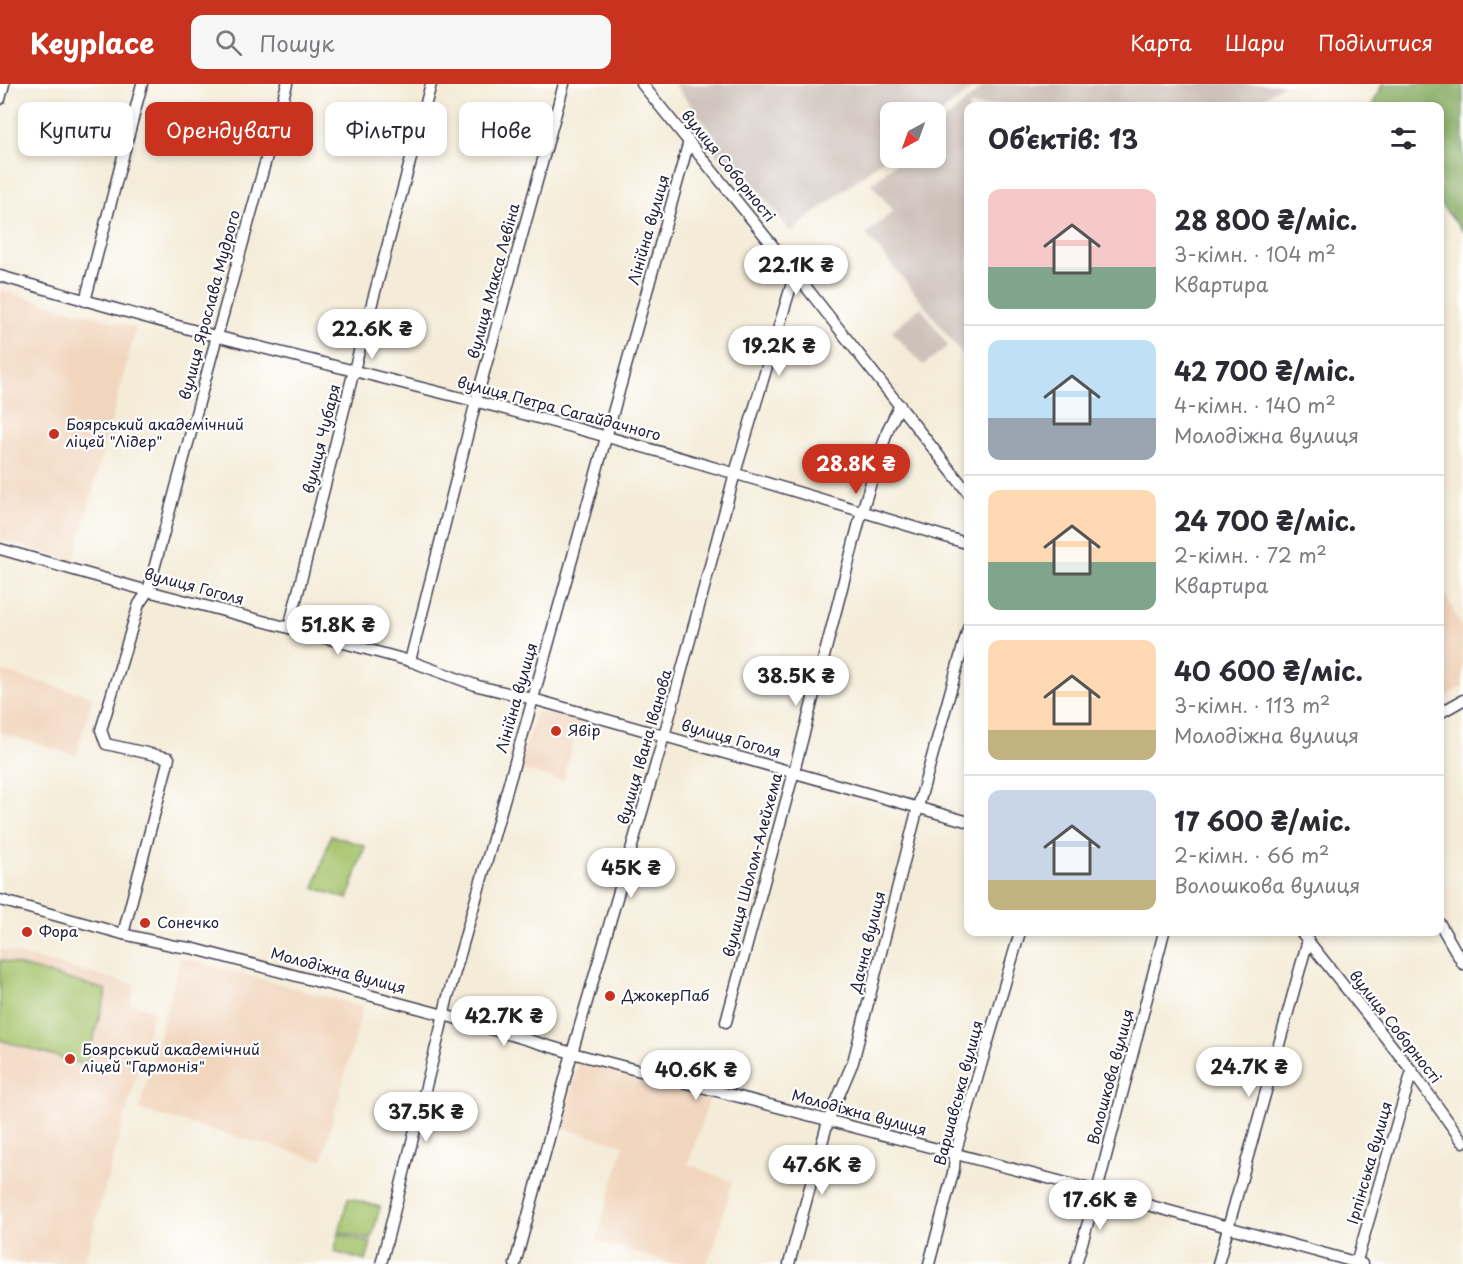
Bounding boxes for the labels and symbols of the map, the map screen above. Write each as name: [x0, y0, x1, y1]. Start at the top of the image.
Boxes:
north arrow: [880, 102, 946, 168]
street label: вулиця Соборності: [677, 104, 782, 226]
street label: Лінійна вулиця: [621, 172, 674, 287]
street label: вулиця Макса Левіна: [461, 200, 525, 361]
street label: вулиця Ярослава Мудрого: [172, 207, 245, 402]
pin: 22.1K ₴: [741, 245, 851, 296]
pin: 22.6K ₴: [317, 309, 427, 360]
pin: 19.2K ₴: [724, 326, 834, 377]
street label: вулиця Петра Сагайдачного: [455, 369, 664, 446]
street label: вулиця Чубаря: [296, 382, 345, 496]
place label: Боярський академічний ліцей "Лідер": [65, 412, 244, 452]
marker: Боярський академічний ліцей "Лідер": [47, 427, 61, 441]
pin: 28.8K ₴: [801, 444, 911, 495]
street label: вулиця Гоголя: [142, 561, 247, 610]
pin: 51.8K ₴: [283, 605, 393, 656]
street label: Лінійна вулиця: [489, 640, 542, 755]
pin: 38.5K ₴: [741, 656, 851, 707]
street label: вулиця Івана Іванова: [610, 666, 677, 827]
street label: вулиця Гоголя: [679, 712, 784, 763]
place label: Явір: [568, 718, 600, 741]
marker: Явір: [549, 724, 563, 738]
street label: вулиця Шолом-Алейхема: [716, 769, 787, 959]
pin: 45K ₴: [589, 848, 673, 899]
street label: Дачна вулиця: [843, 888, 890, 996]
place label: Сонечко: [157, 910, 219, 933]
marker: Сонечко: [138, 916, 152, 930]
place label: Фора: [39, 919, 79, 942]
marker: Фора: [20, 925, 34, 939]
street label: Молодіжна вулиця: [268, 940, 408, 999]
street label: вулиця Соборності: [1344, 964, 1448, 1088]
place label: ДжокерПаб: [621, 983, 710, 1006]
marker: ДжокерПаб: [603, 989, 617, 1003]
pin: 42.7K ₴: [449, 996, 559, 1047]
street label: Волошкова вулиця: [1080, 1006, 1139, 1147]
street label: Варшавська вулиця: [927, 1018, 988, 1168]
place label: Боярський академічний ліцей "Гармонія": [81, 1037, 260, 1077]
pin: 24.7K ₴: [1194, 1047, 1304, 1098]
pin: 40.6K ₴: [641, 1050, 751, 1101]
marker: Боярський академічний ліцей "Гармонія": [63, 1052, 77, 1066]
street label: Молодіжна вулиця: [789, 1082, 929, 1141]
pin: 37.5K ₴: [371, 1092, 481, 1143]
street label: Ірпінська вулиця: [1340, 1098, 1397, 1227]
pin: 47.6K ₴: [767, 1145, 877, 1196]
pin: 17.6K ₴: [1045, 1180, 1155, 1231]

